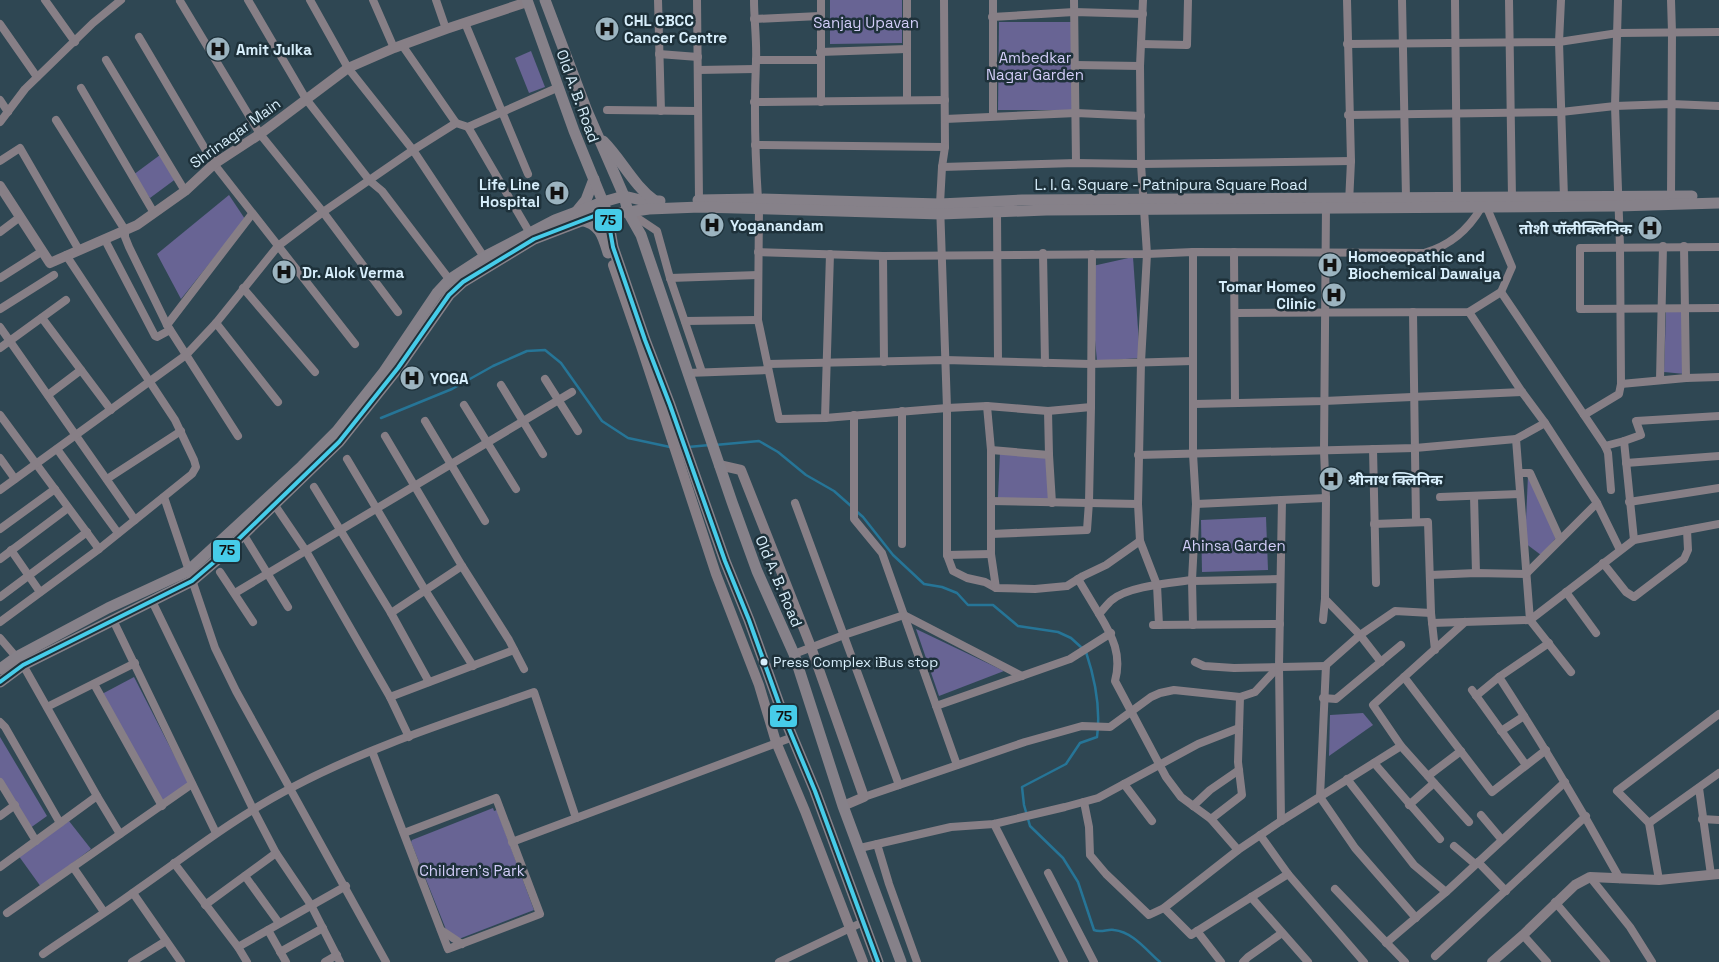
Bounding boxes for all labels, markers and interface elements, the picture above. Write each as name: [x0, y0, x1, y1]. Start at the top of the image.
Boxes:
place label: CHL CBCC Cancer Centre: [624, 11, 728, 47]
park label: Sanjay Upavan: [813, 13, 919, 32]
hospital icon: CHL CBCC Cancer Centre: [594, 16, 620, 42]
hospital icon: Amit Julka: [205, 36, 231, 62]
place label: Amit Julka: [236, 40, 312, 59]
street label: Old A. B. Road: [552, 47, 604, 145]
park label: Ambedkar Nagar Garden: [986, 48, 1084, 84]
street label: Shrinagar Main: [186, 94, 284, 172]
place label: Life Line Hospital: [479, 175, 540, 211]
street label: L. I. G. Square - Patnipura Square Road: [1035, 175, 1307, 194]
hospital icon: Life Line Hospital: [544, 180, 570, 206]
line badge: 75: [594, 208, 623, 232]
text: 75: [600, 211, 616, 229]
hospital icon: Yoganandam: [699, 212, 725, 238]
hospital icon: तोशी पॉलीक्लिनिक: [1637, 215, 1663, 241]
place label: Yoganandam: [730, 216, 824, 235]
place label: तोशी पॉलीक्लिनिक: [1519, 219, 1633, 238]
place label: Homoeopathic and Biochemical Dawaiya: [1348, 247, 1501, 283]
hospital icon: Homoeopathic and Biochemical Dawaiya: [1317, 252, 1343, 278]
hospital icon: Dr. Alok Verma: [271, 259, 297, 285]
place label: Dr. Alok Verma: [302, 263, 404, 282]
place label: Tomar Homeo Clinic: [1219, 277, 1316, 313]
hospital icon: Tomar Homeo Clinic: [1321, 282, 1347, 308]
hospital icon: YOGA: [399, 365, 425, 391]
place label: YOGA: [430, 369, 469, 388]
hospital icon: श्रीनाथ क्लिनिक: [1318, 466, 1344, 492]
place label: श्रीनाथ क्लिनिक: [1348, 470, 1443, 489]
street label: Old A. B. Road: [751, 532, 807, 630]
park label: Ahinsa Garden: [1182, 536, 1286, 555]
line badge: 75: [212, 539, 241, 563]
text: 75: [219, 541, 235, 559]
place label: Press Complex iBus stop: [773, 653, 938, 671]
marker: Press Complex iBus stop: [759, 657, 769, 667]
line badge: 75: [769, 704, 798, 728]
text: 75: [776, 707, 792, 725]
park label: Children's Park: [419, 861, 525, 880]

